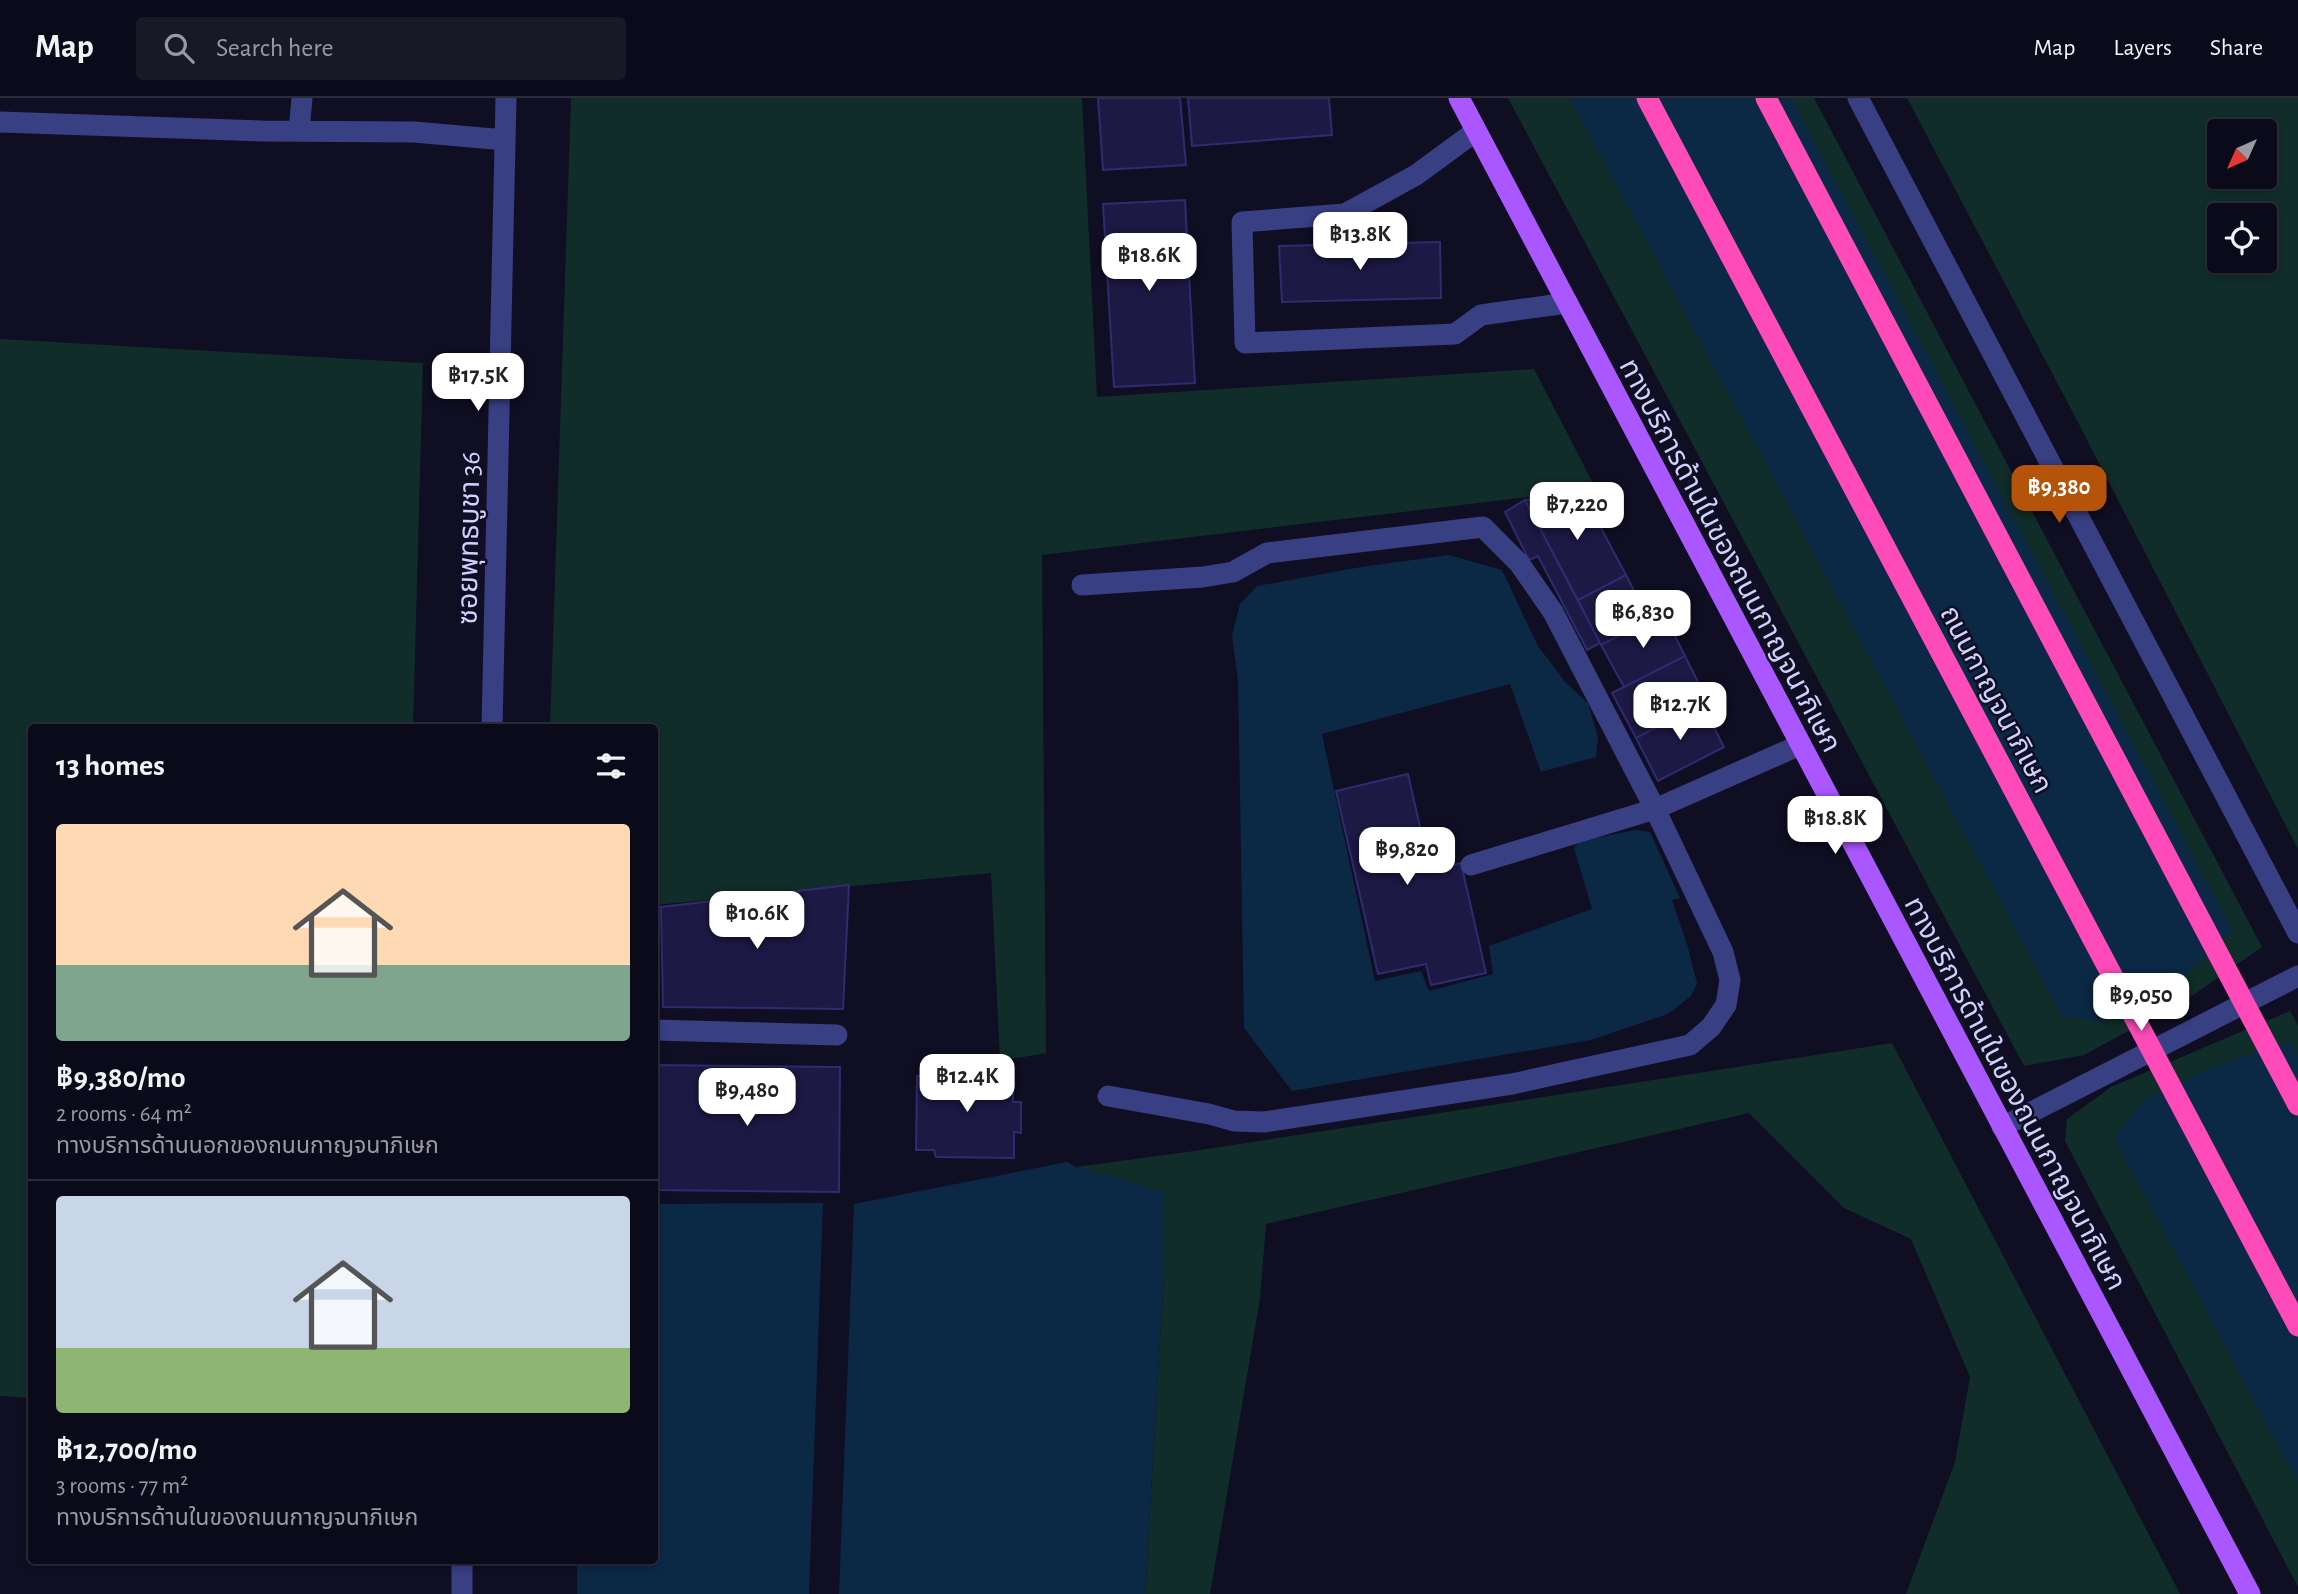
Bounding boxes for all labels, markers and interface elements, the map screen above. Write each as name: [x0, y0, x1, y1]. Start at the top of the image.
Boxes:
search box: [136, 17, 626, 80]
icon: search: [160, 29, 198, 67]
text: Map: [35, 31, 94, 64]
text: Search here: [216, 35, 334, 61]
text: Map: [2033, 36, 2075, 60]
text: Layers: [2113, 36, 2172, 60]
text: Share: [2210, 36, 2263, 60]
north arrow: [2207, 119, 2277, 189]
map controls: [2207, 119, 2277, 273]
button: locate: [2207, 203, 2277, 273]
pin: ฿13.8K: [1303, 212, 1417, 272]
text: ฿13.8K: [1329, 223, 1391, 246]
pin: ฿18.6K: [1092, 234, 1206, 293]
text: ฿18.6K: [1118, 244, 1180, 267]
pin: ฿17.5K: [421, 354, 535, 413]
street label: ทางบริการด้านในของถนนกาญจนาภิเษก: [1613, 354, 1847, 757]
text: ฿17.5K: [448, 364, 508, 387]
street label: ซอยพุทธบูชา 36: [454, 451, 488, 625]
pin: ฿9,380: [2002, 466, 2116, 525]
text: ฿9,380: [2028, 476, 2090, 499]
pin: ฿7,220: [1520, 482, 1634, 542]
text: ฿7,220: [1546, 493, 1608, 516]
pin: ฿6,830: [1586, 590, 1700, 650]
text: ฿6,830: [1612, 601, 1674, 624]
street label: ถนนกาญจนาภิเษก: [1934, 602, 2056, 798]
pin: ฿12.7K: [1623, 682, 1737, 742]
text: ฿12.7K: [1649, 693, 1711, 716]
icon: filters: [592, 747, 630, 785]
text: 13 homes: [56, 751, 165, 781]
pin: ฿18.8K: [1778, 796, 1892, 856]
text: ฿18.8K: [1803, 807, 1867, 830]
pin: ฿9,820: [1350, 828, 1464, 887]
text: ฿9,820: [1375, 838, 1439, 861]
icon: home: [280, 870, 406, 996]
pin: ฿10.6K: [700, 892, 814, 951]
street label: ทางบริการด้านในของถนนกาญจนาภิเษก: [1898, 892, 2132, 1295]
text: ฿10.6K: [725, 902, 789, 925]
pin: ฿9,050: [2084, 974, 2198, 1033]
text: ฿9,050: [2109, 984, 2173, 1007]
pin: ฿12.4K: [910, 1054, 1024, 1114]
text: ฿9,380/mo: [56, 1063, 186, 1093]
text: ฿12.4K: [936, 1065, 998, 1088]
pin: ฿9,480: [690, 1068, 804, 1128]
text: ฿9,480: [715, 1079, 779, 1102]
text: 2 rooms · 64 m²: [56, 1103, 192, 1126]
text: ทางบริการด้านนอกของถนนกาญจนาภิเษก: [56, 1135, 439, 1158]
icon: home: [280, 1242, 406, 1368]
text: ฿12,700/mo: [56, 1435, 197, 1465]
text: 3 rooms · 77 m²: [56, 1475, 188, 1498]
text: ทางบริการด้านในของถนนกาญจนาภิเษก: [56, 1507, 418, 1530]

